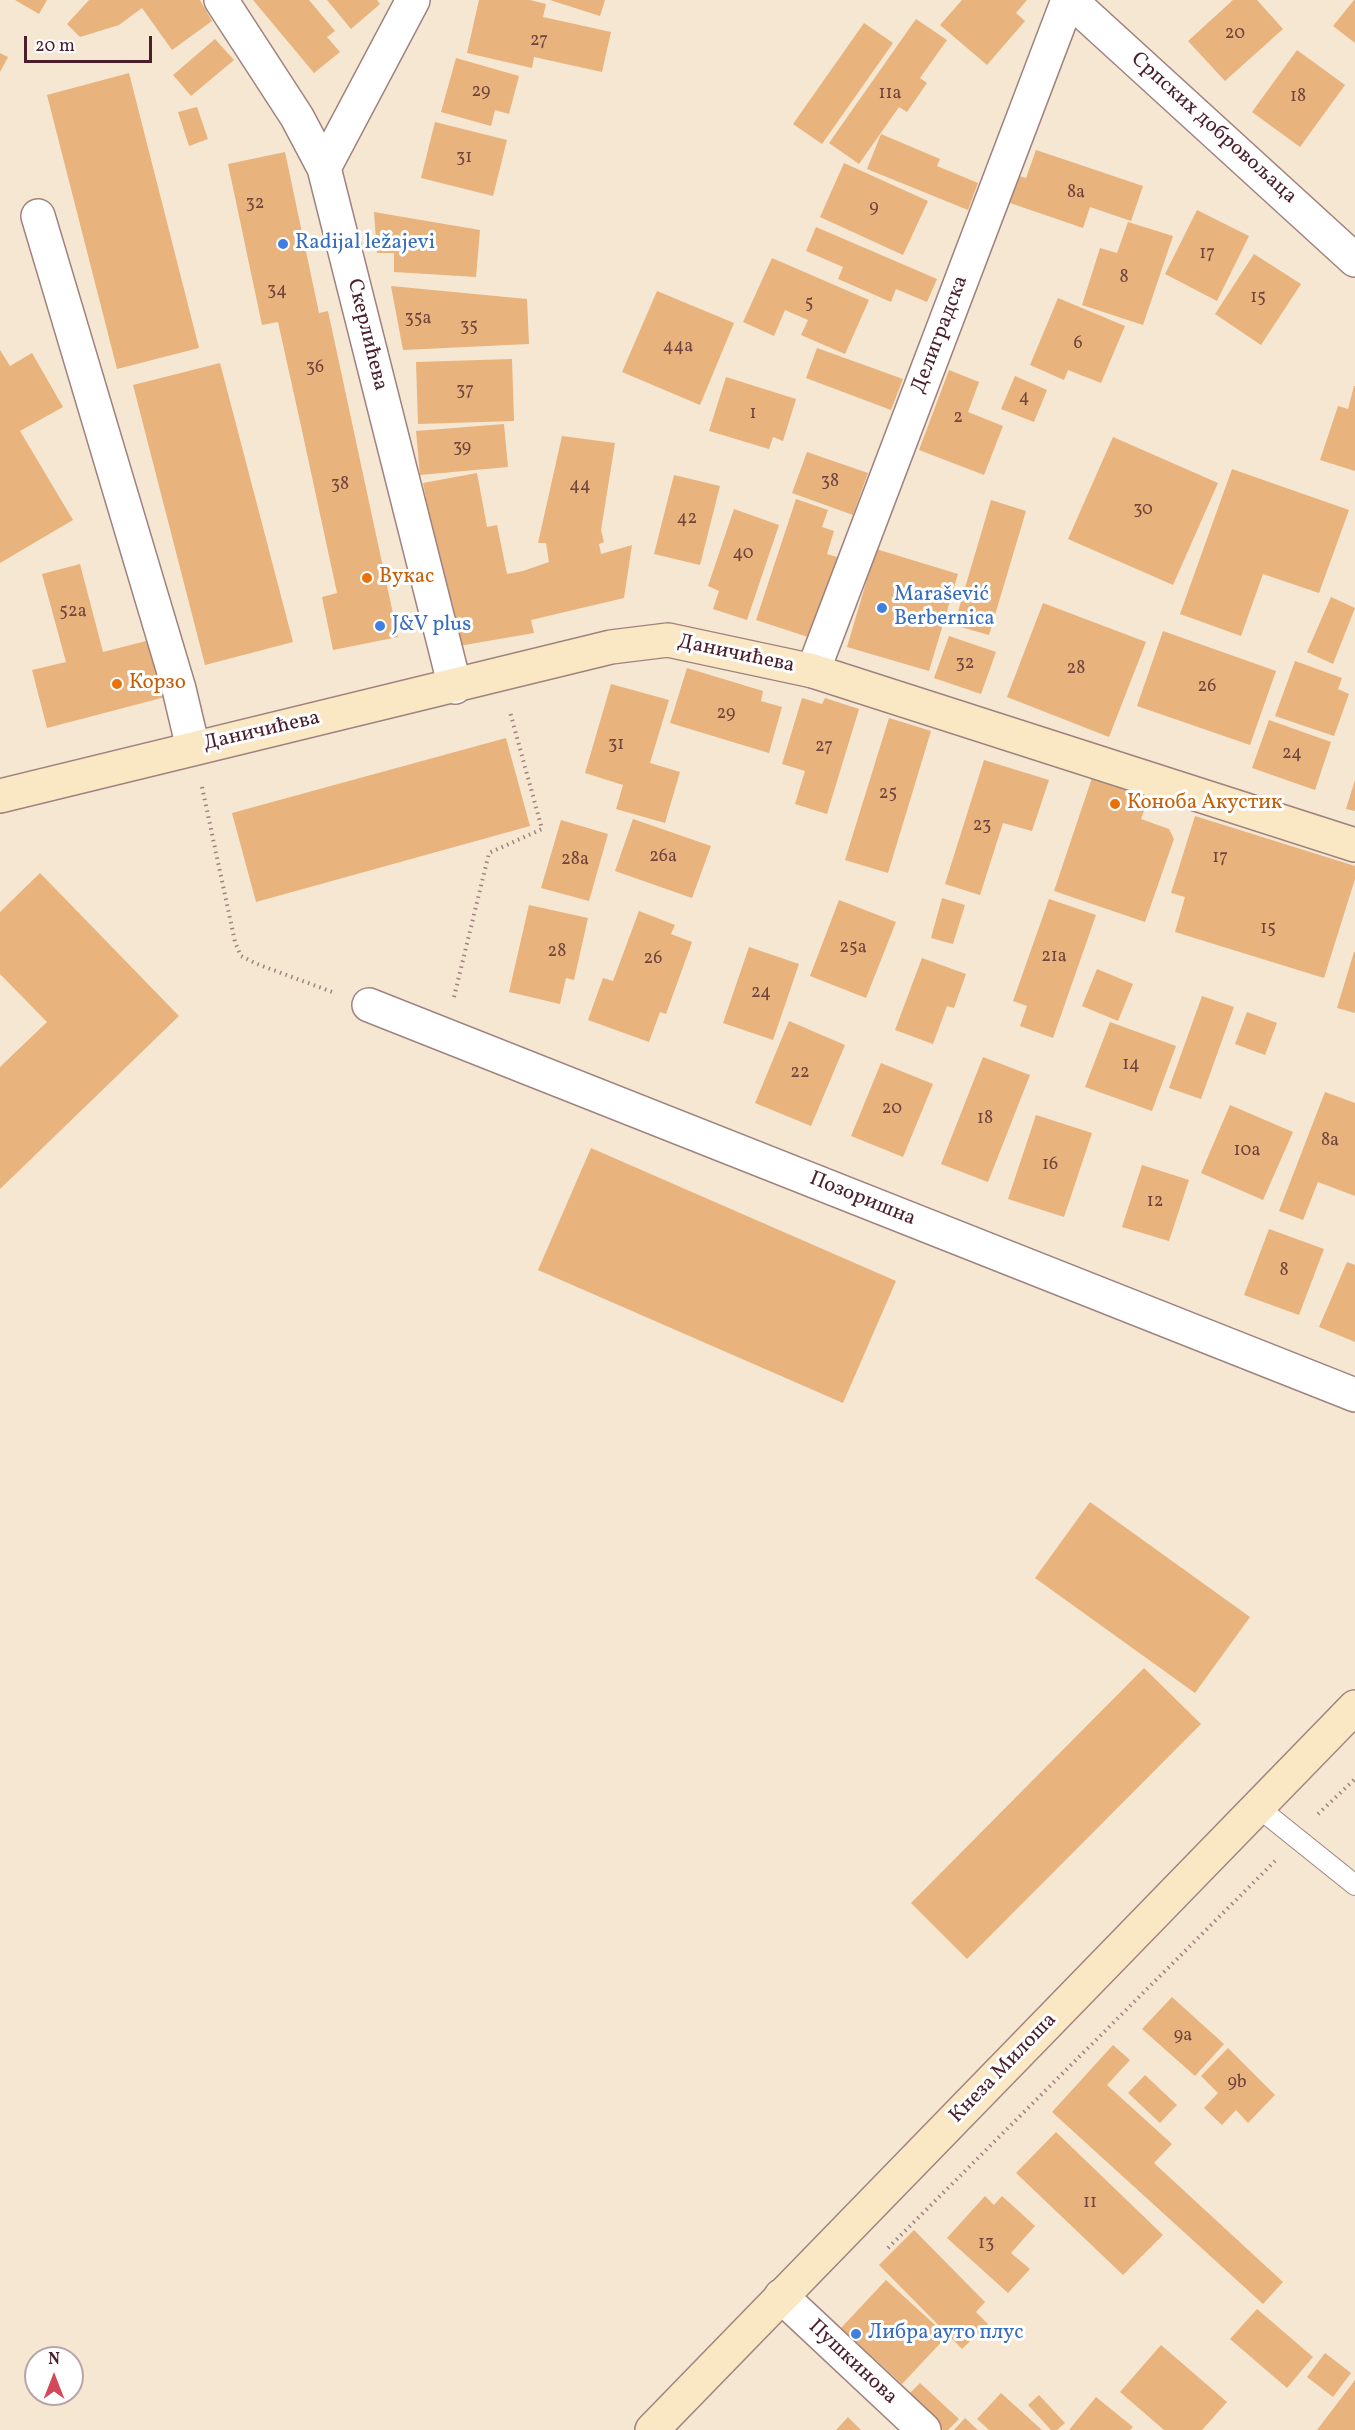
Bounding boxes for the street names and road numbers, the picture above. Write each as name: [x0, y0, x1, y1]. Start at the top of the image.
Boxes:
street label: Српских добровољаца: [1125, 48, 1301, 210]
street label: Делиградска: [907, 273, 975, 397]
street label: Скерлићева: [340, 276, 392, 394]
street label: Даничићева: [675, 630, 797, 680]
street label: Даничићева: [201, 706, 323, 758]
street label: Позоришна: [805, 1167, 919, 1233]
street label: Кнеза Милоша: [945, 2009, 1063, 2129]
street label: Пушкинова: [802, 2315, 902, 2411]

